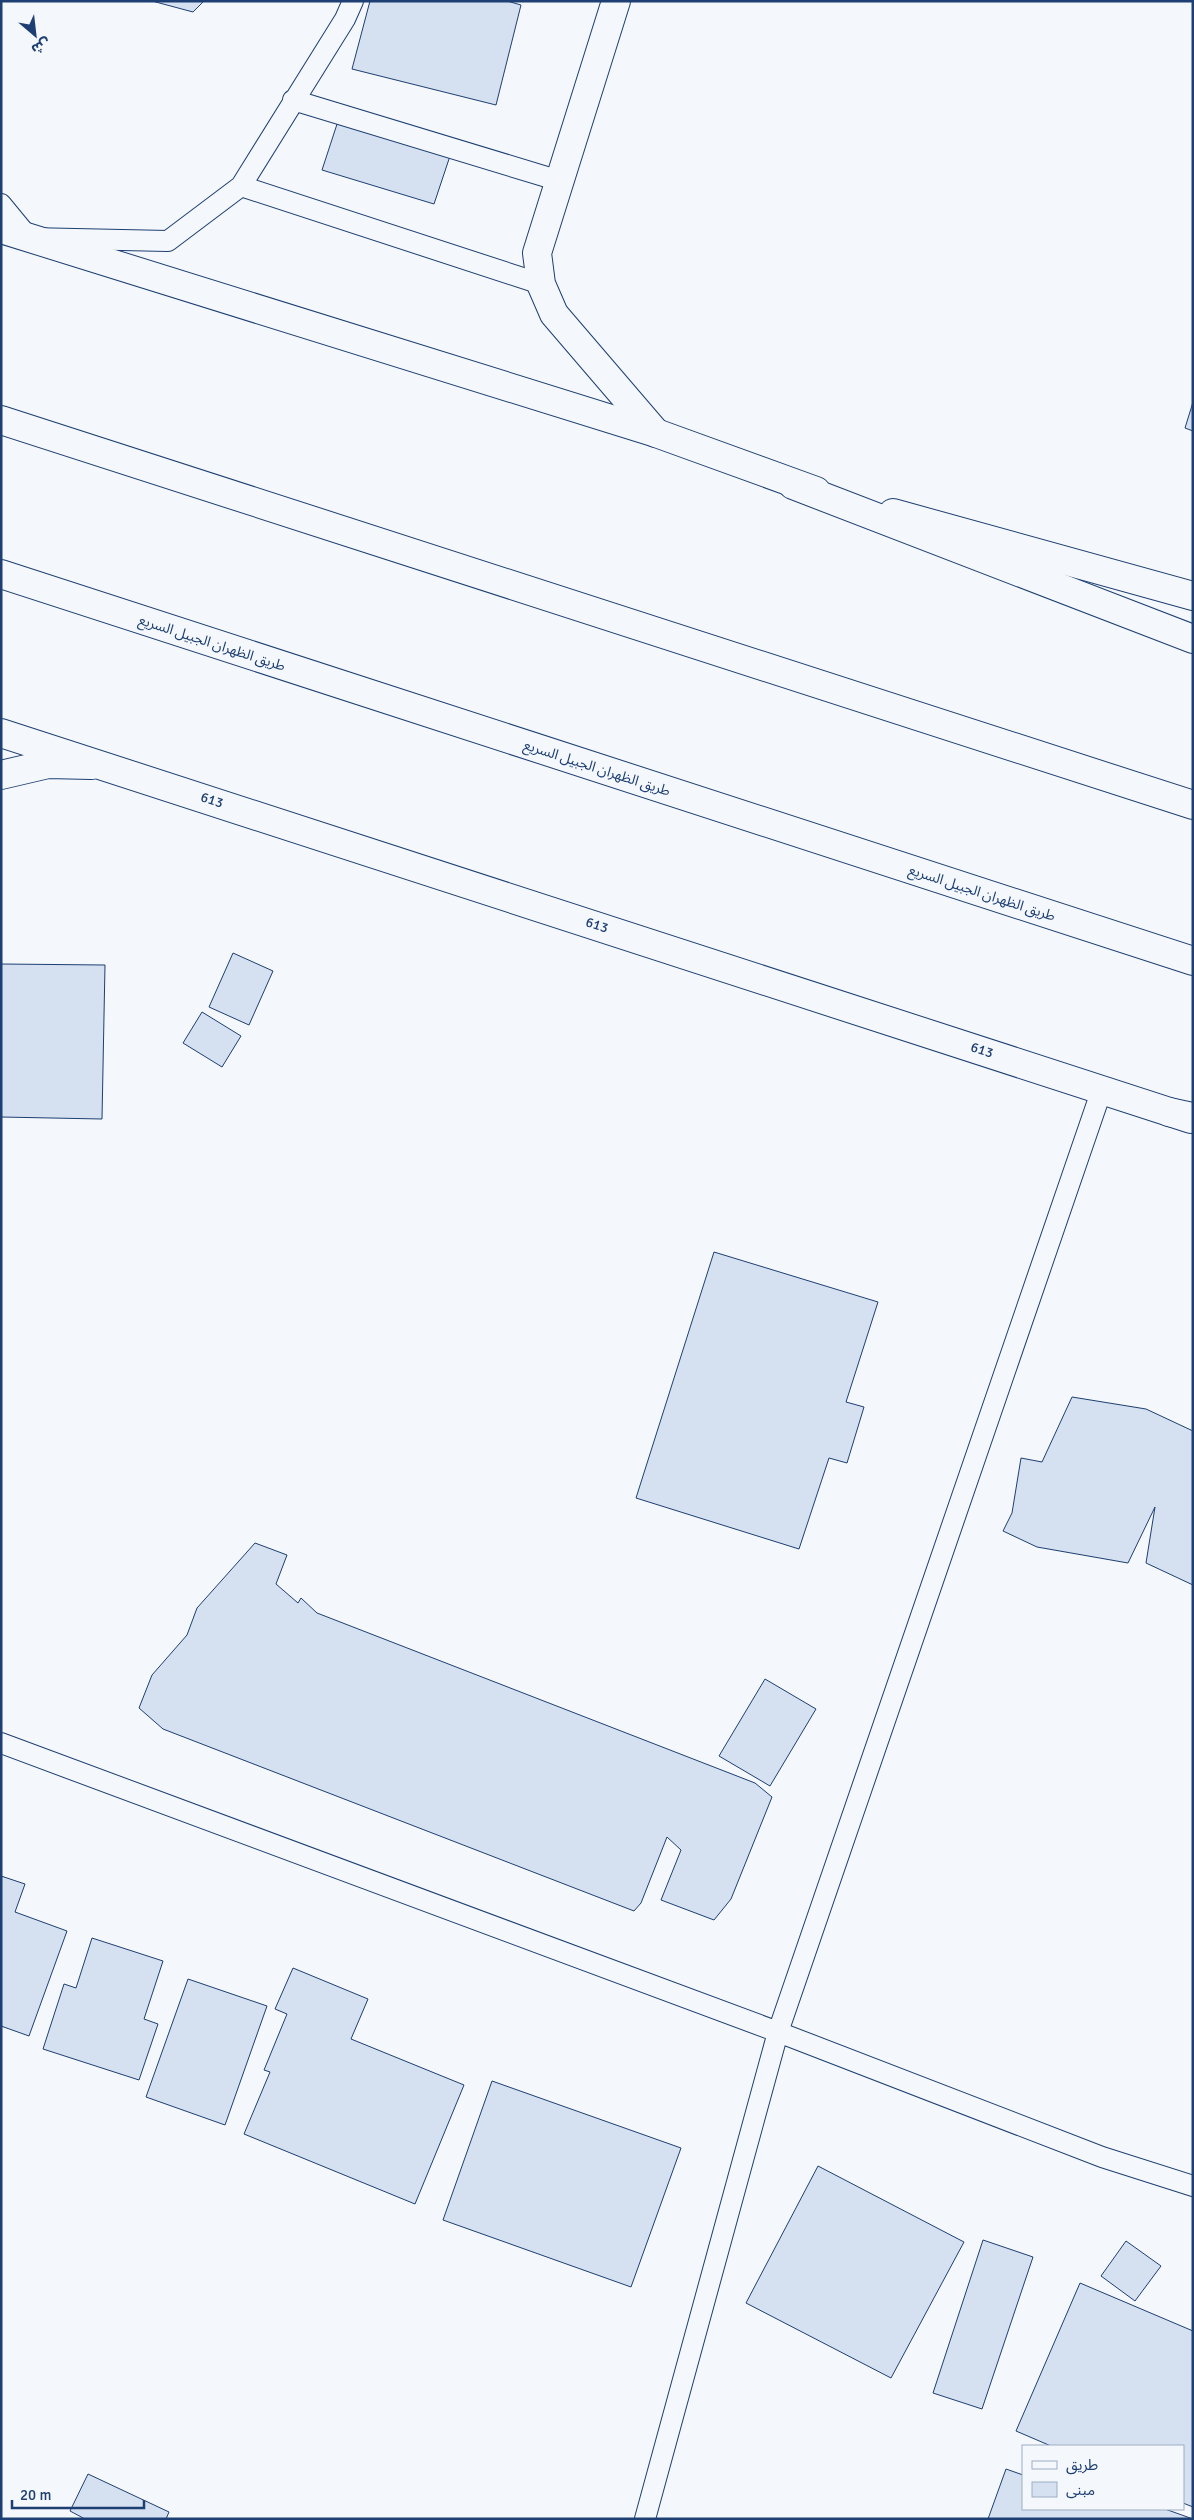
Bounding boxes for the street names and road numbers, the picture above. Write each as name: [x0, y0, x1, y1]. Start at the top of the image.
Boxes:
street label: طريق الظهران الجبيل السريع: [136, 611, 287, 677]
street label: طريق الظهران الجبيل السريع: [521, 736, 672, 802]
street label: 613: [199, 788, 225, 812]
street label: طريق الظهران الجبيل السريع: [906, 861, 1057, 927]
street label: 613: [584, 913, 610, 937]
street label: 613: [969, 1038, 995, 1062]

